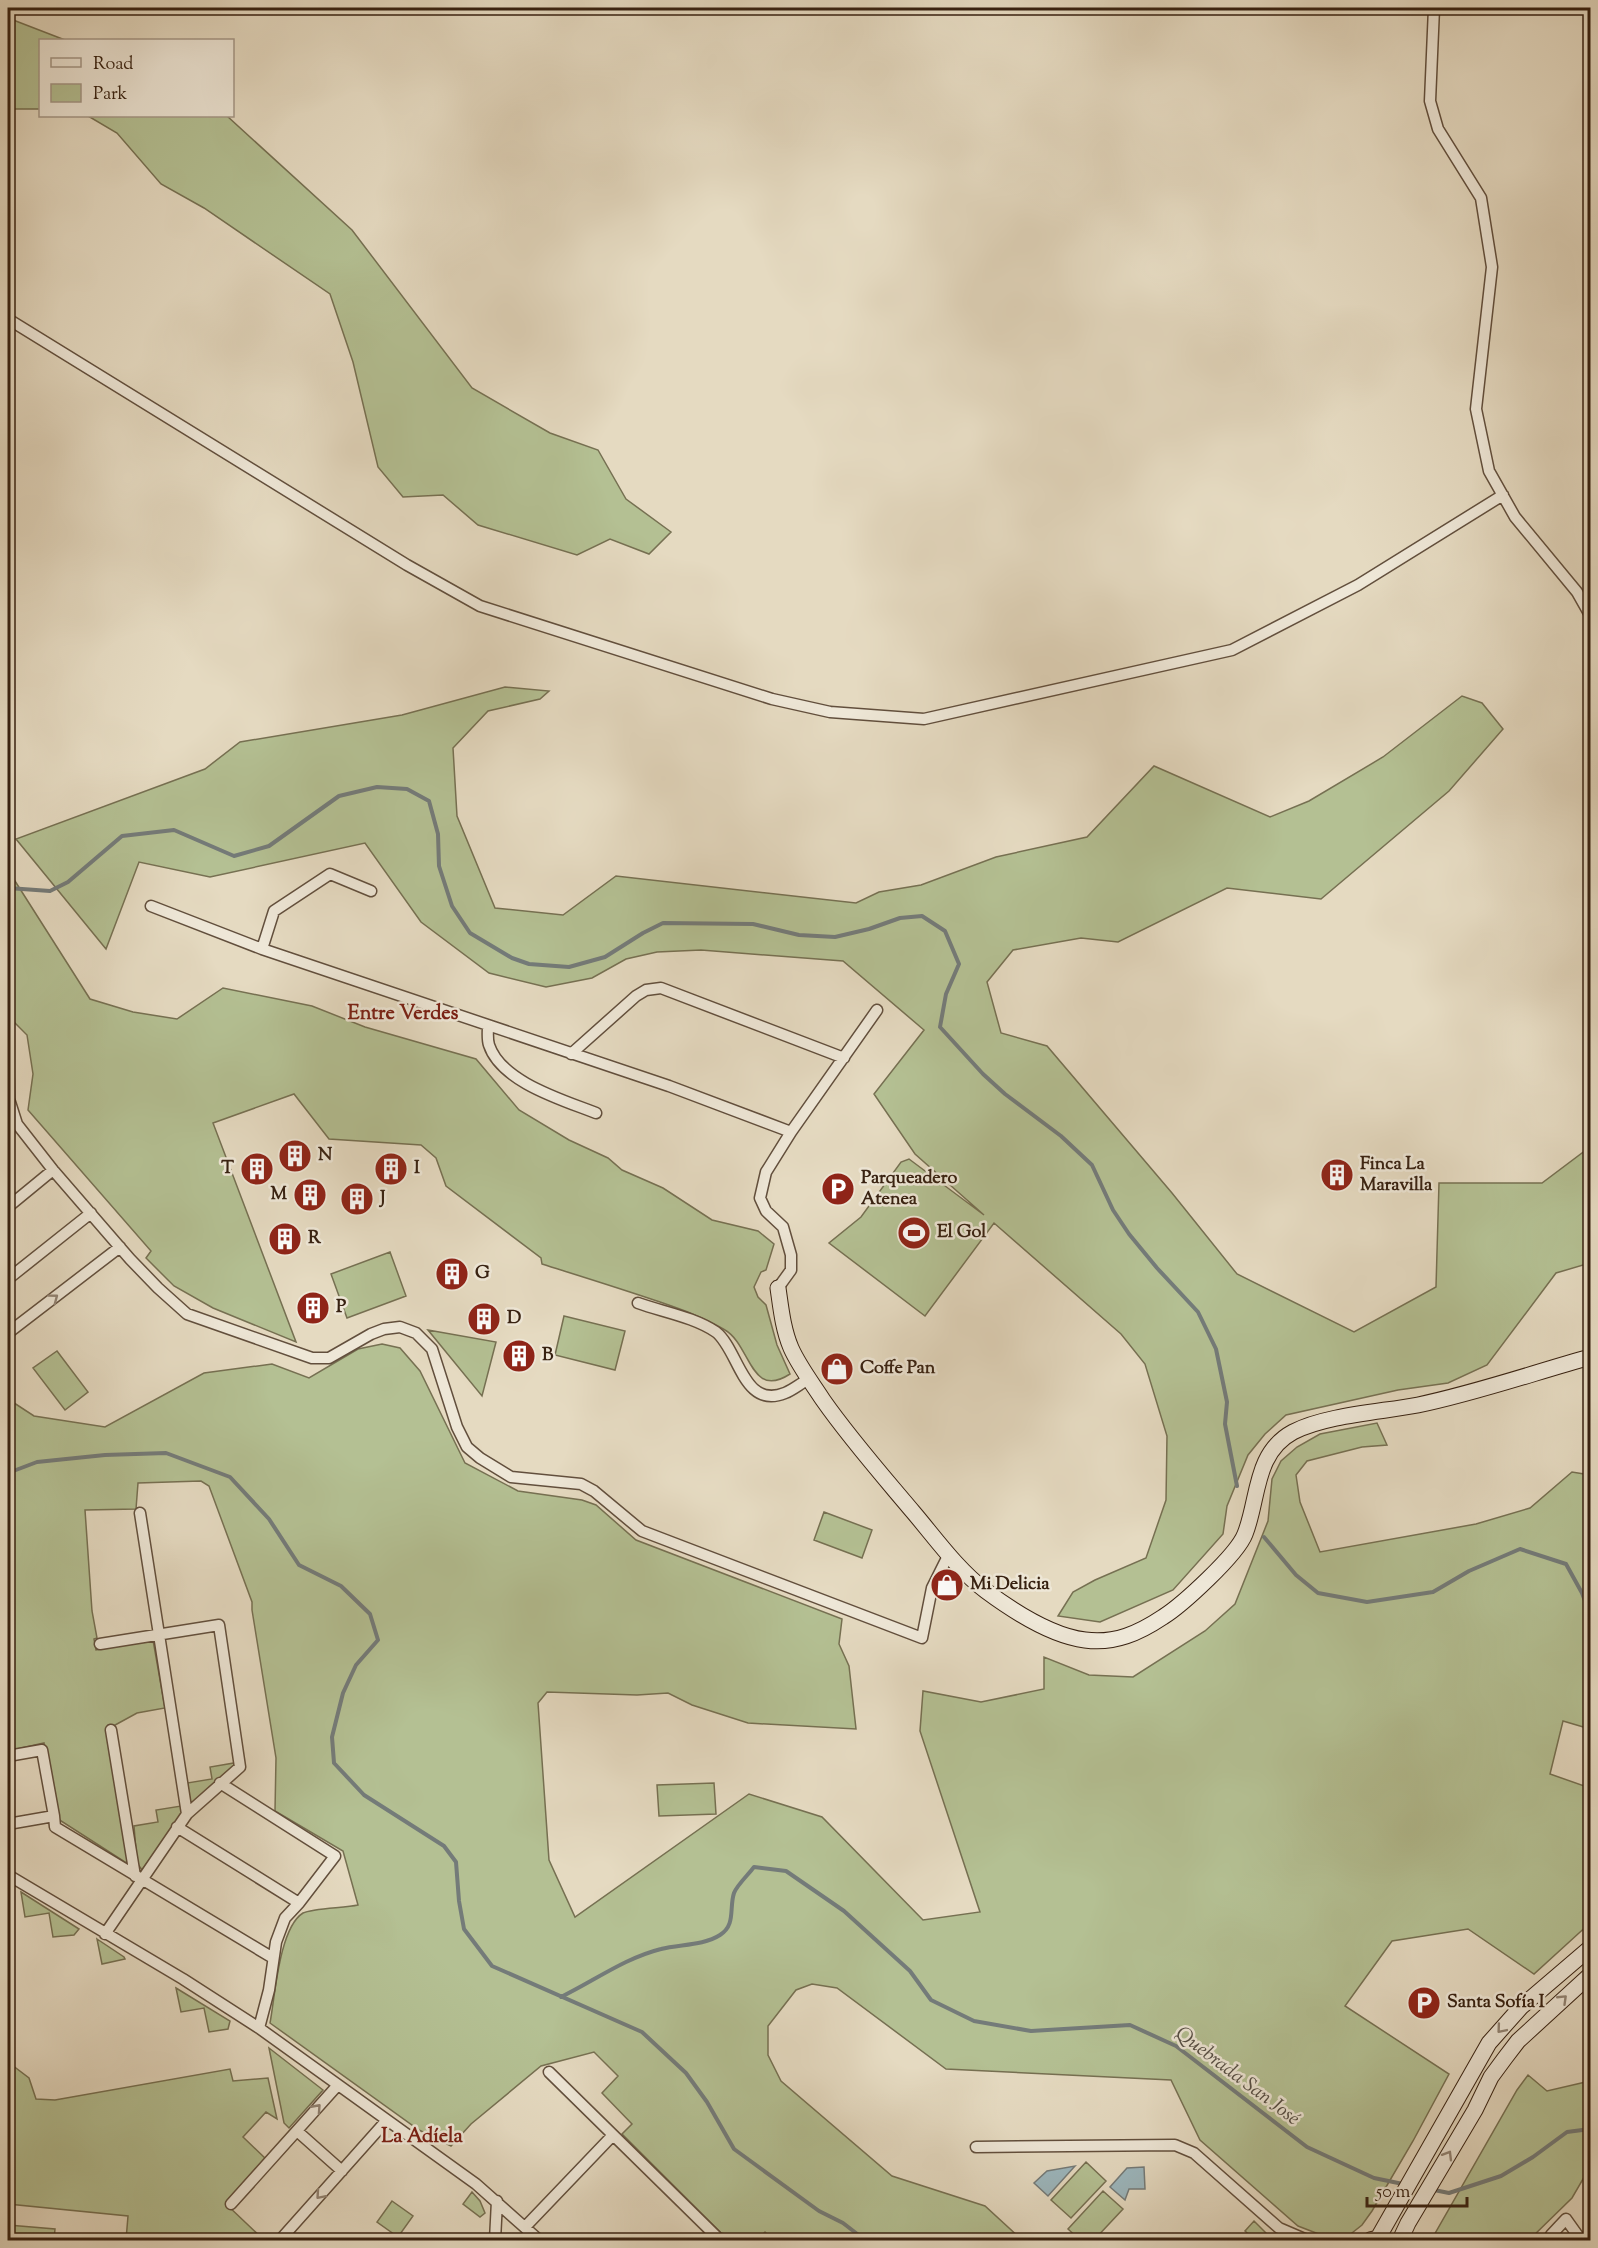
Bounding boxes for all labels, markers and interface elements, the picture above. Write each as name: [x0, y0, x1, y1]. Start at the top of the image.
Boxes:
legend: [39, 39, 234, 117]
text: Road: [93, 52, 133, 78]
text: Park: [93, 82, 128, 108]
district label: Entre Verdes: [348, 1000, 459, 1029]
building icon: N: [277, 1138, 313, 1174]
place label: N: [318, 1143, 333, 1169]
building icon: T: [239, 1151, 275, 1187]
building icon: I: [373, 1151, 409, 1187]
place label: Finca La Maravilla: [1360, 1152, 1433, 1199]
place label: T: [221, 1156, 234, 1182]
place label: I: [414, 1156, 420, 1182]
building icon: Finca La Maravilla: [1319, 1157, 1355, 1193]
place label: Parqueadero Atenea: [861, 1166, 958, 1213]
parking icon: Parqueadero Atenea: [820, 1171, 856, 1207]
building icon: M: [292, 1177, 328, 1213]
building icon: J: [339, 1181, 375, 1217]
place label: M: [270, 1182, 287, 1208]
place label: J: [378, 1186, 386, 1212]
sports icon: El Gol: [896, 1215, 932, 1251]
place label: El Gol: [937, 1220, 987, 1246]
building icon: R: [267, 1221, 303, 1257]
place label: R: [308, 1226, 322, 1252]
building icon: G: [434, 1256, 470, 1292]
place label: G: [475, 1261, 490, 1287]
building icon: P: [295, 1290, 331, 1326]
one-way arrow: [48, 1294, 59, 1305]
place label: P: [336, 1295, 346, 1321]
building icon: D: [466, 1301, 502, 1337]
place label: D: [507, 1306, 521, 1332]
building icon: B: [501, 1338, 537, 1374]
place label: B: [542, 1343, 554, 1369]
shop icon: Coffe Pan: [819, 1351, 855, 1387]
place label: Coffe Pan: [860, 1356, 936, 1382]
shop icon: Mi Delicia: [929, 1567, 965, 1603]
place label: Mi Delicia: [970, 1572, 1050, 1598]
parking icon: Santa Sofía I: [1406, 1985, 1442, 2021]
place label: Santa Sofía I: [1447, 1990, 1545, 2016]
one-way arrow: [1556, 1995, 1566, 2006]
water label: Quebrada San José: [1169, 2020, 1305, 2134]
one-way arrow: [1497, 2022, 1508, 2033]
one-way arrow: [310, 2104, 321, 2115]
district label: La Adíela: [381, 2123, 464, 2152]
one-way arrow: [1441, 2151, 1453, 2161]
scale bar: [1367, 2170, 1468, 2208]
text: 50 m: [1375, 2180, 1411, 2206]
one-way arrow: [316, 2189, 327, 2199]

